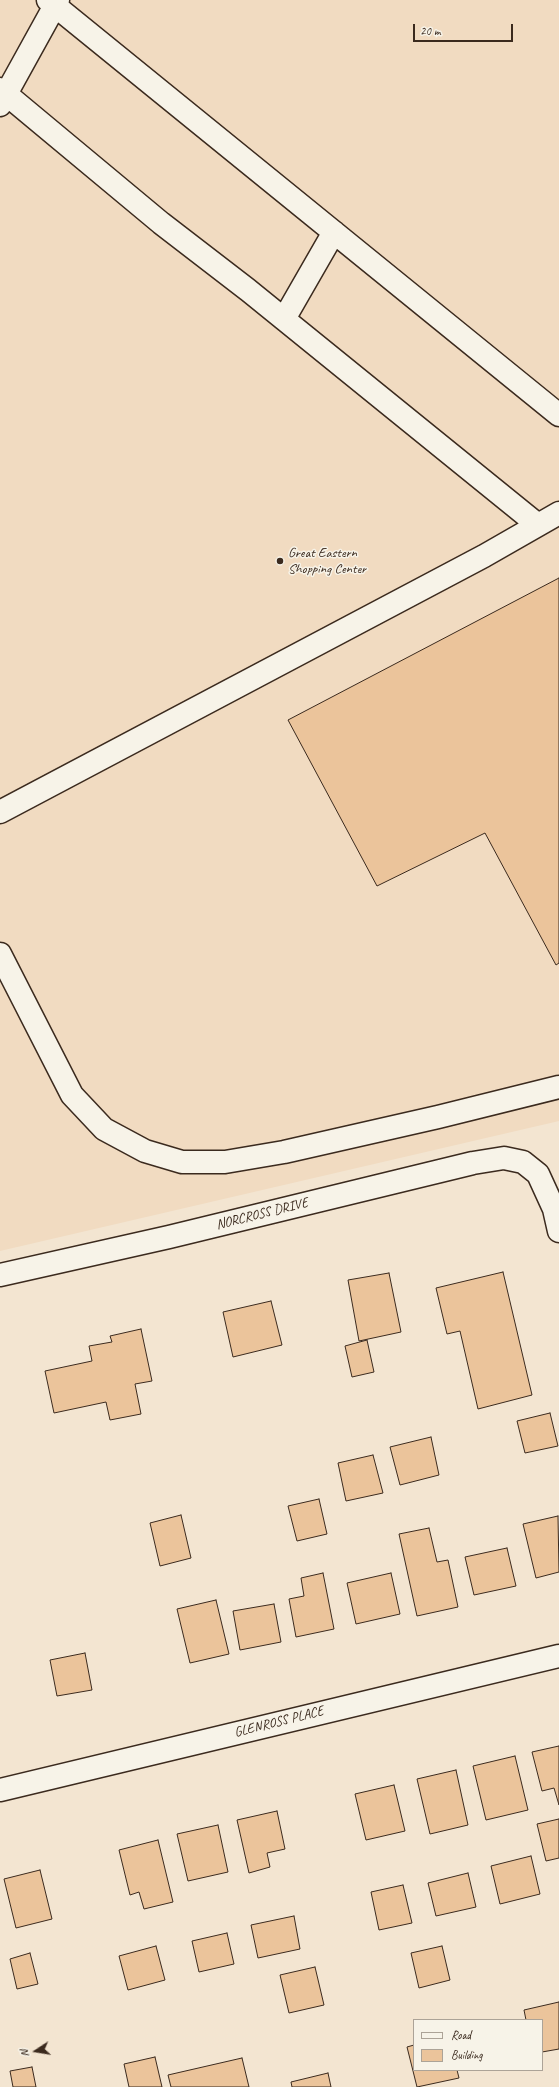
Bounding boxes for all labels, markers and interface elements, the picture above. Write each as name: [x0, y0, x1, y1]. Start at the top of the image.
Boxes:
scale bar: [415, 16, 515, 42]
text: 20 m: [420, 23, 440, 39]
place label: Great Eastern Shopping Center: [288, 545, 366, 578]
marker: Great Eastern Shopping Center: [275, 556, 285, 566]
street label: NORCROSS DRIVE: [214, 1194, 310, 1234]
street label: GLENROSS PLACE: [233, 1703, 325, 1741]
legend: [413, 2019, 543, 2071]
text: Road: [451, 2027, 471, 2043]
north arrow: [16, 2031, 56, 2071]
text: Building: [451, 2047, 483, 2063]
text: N: [17, 2049, 32, 2058]

